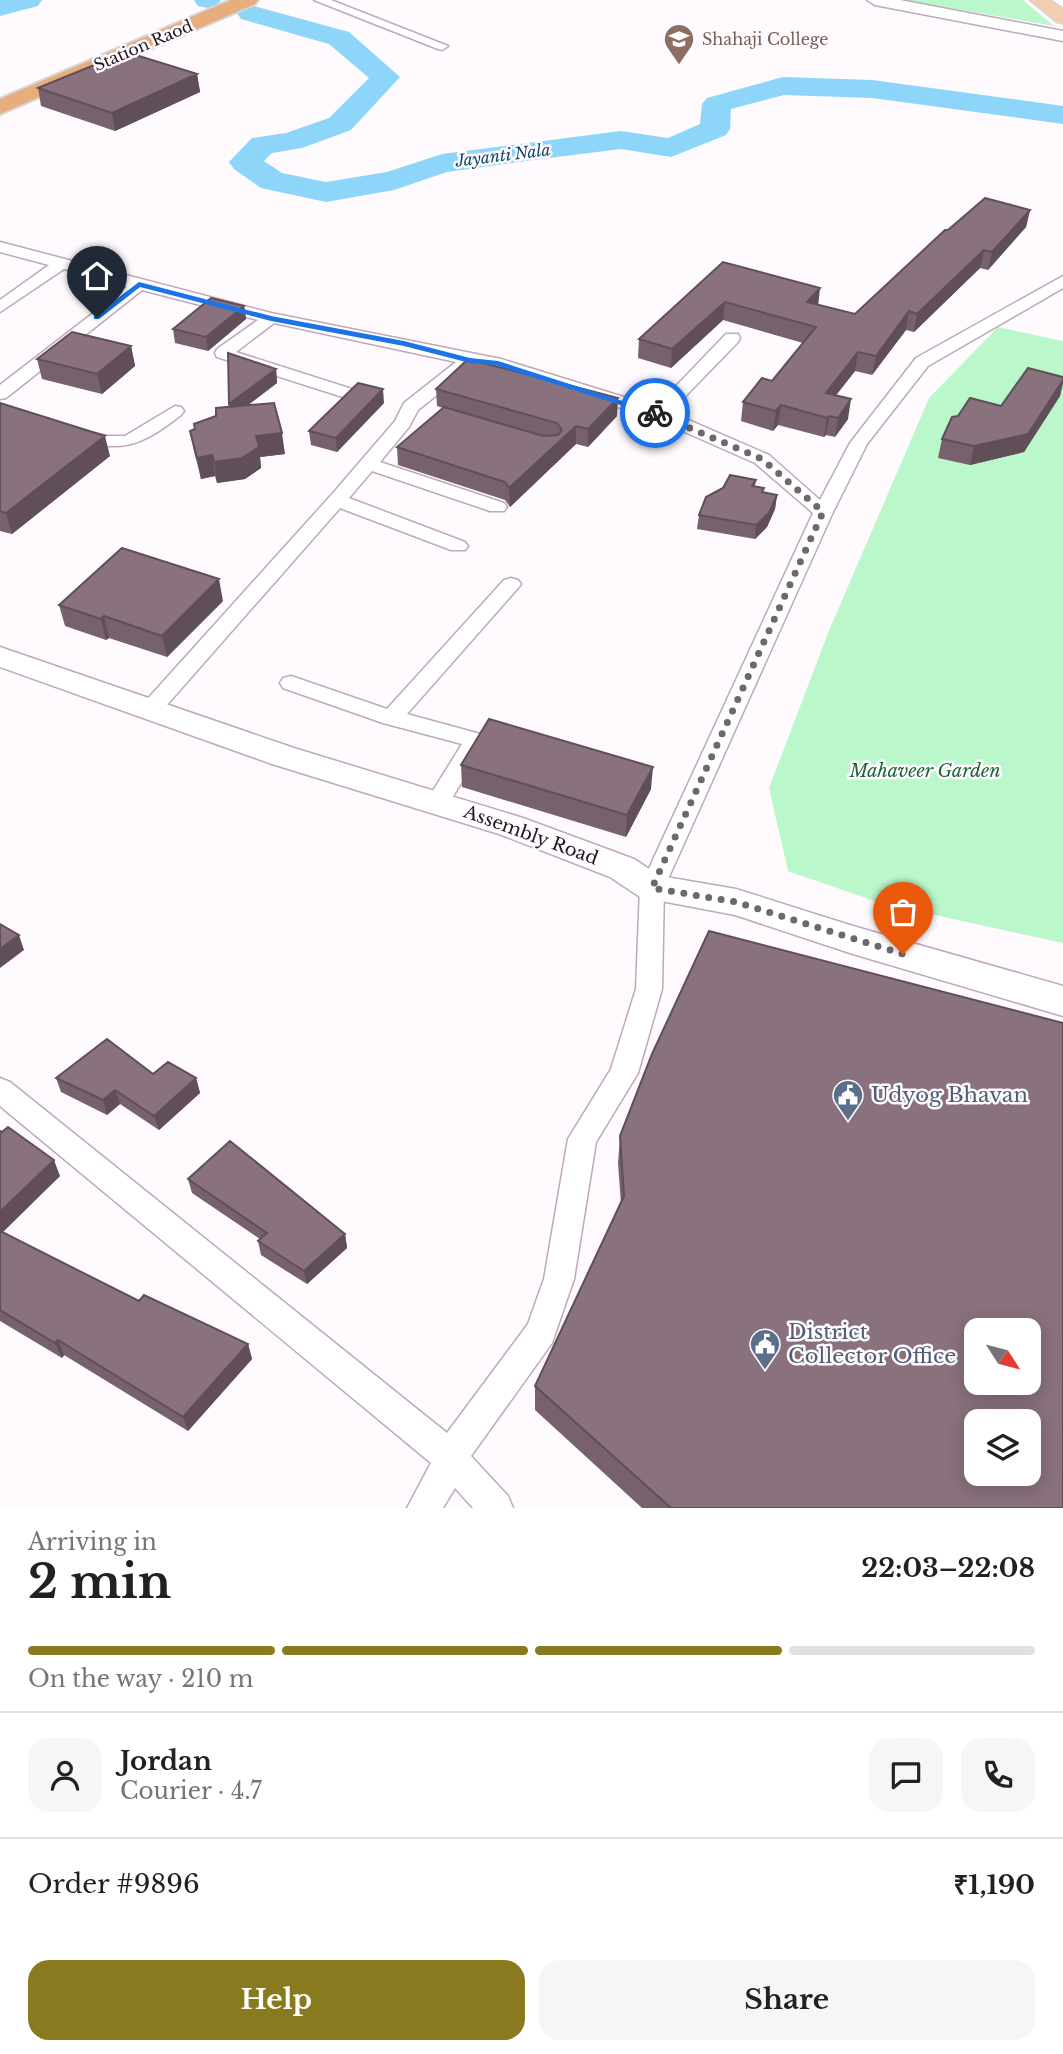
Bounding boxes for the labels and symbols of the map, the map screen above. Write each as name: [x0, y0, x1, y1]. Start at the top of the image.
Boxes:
street label: Station Raod: [91, 15, 196, 75]
school or university icon: Shahaji College: [662, 22, 696, 66]
place label: Shahaji College: [702, 29, 829, 49]
water label: Jayanti Nala: [453, 139, 552, 171]
pin: [67, 246, 127, 318]
courier: [620, 378, 690, 448]
park label: Mahaveer Garden: [848, 760, 1001, 782]
street label: Assembly Road: [460, 800, 601, 870]
pin: [873, 882, 933, 954]
public building icon: Udyog Bhavan: [831, 1078, 865, 1122]
place label: Udyog Bhavan: [871, 1082, 1028, 1108]
north arrow: [964, 1318, 1041, 1395]
place label: District Collector Office: [788, 1319, 956, 1369]
public building icon: District Collector Office: [748, 1327, 782, 1371]

